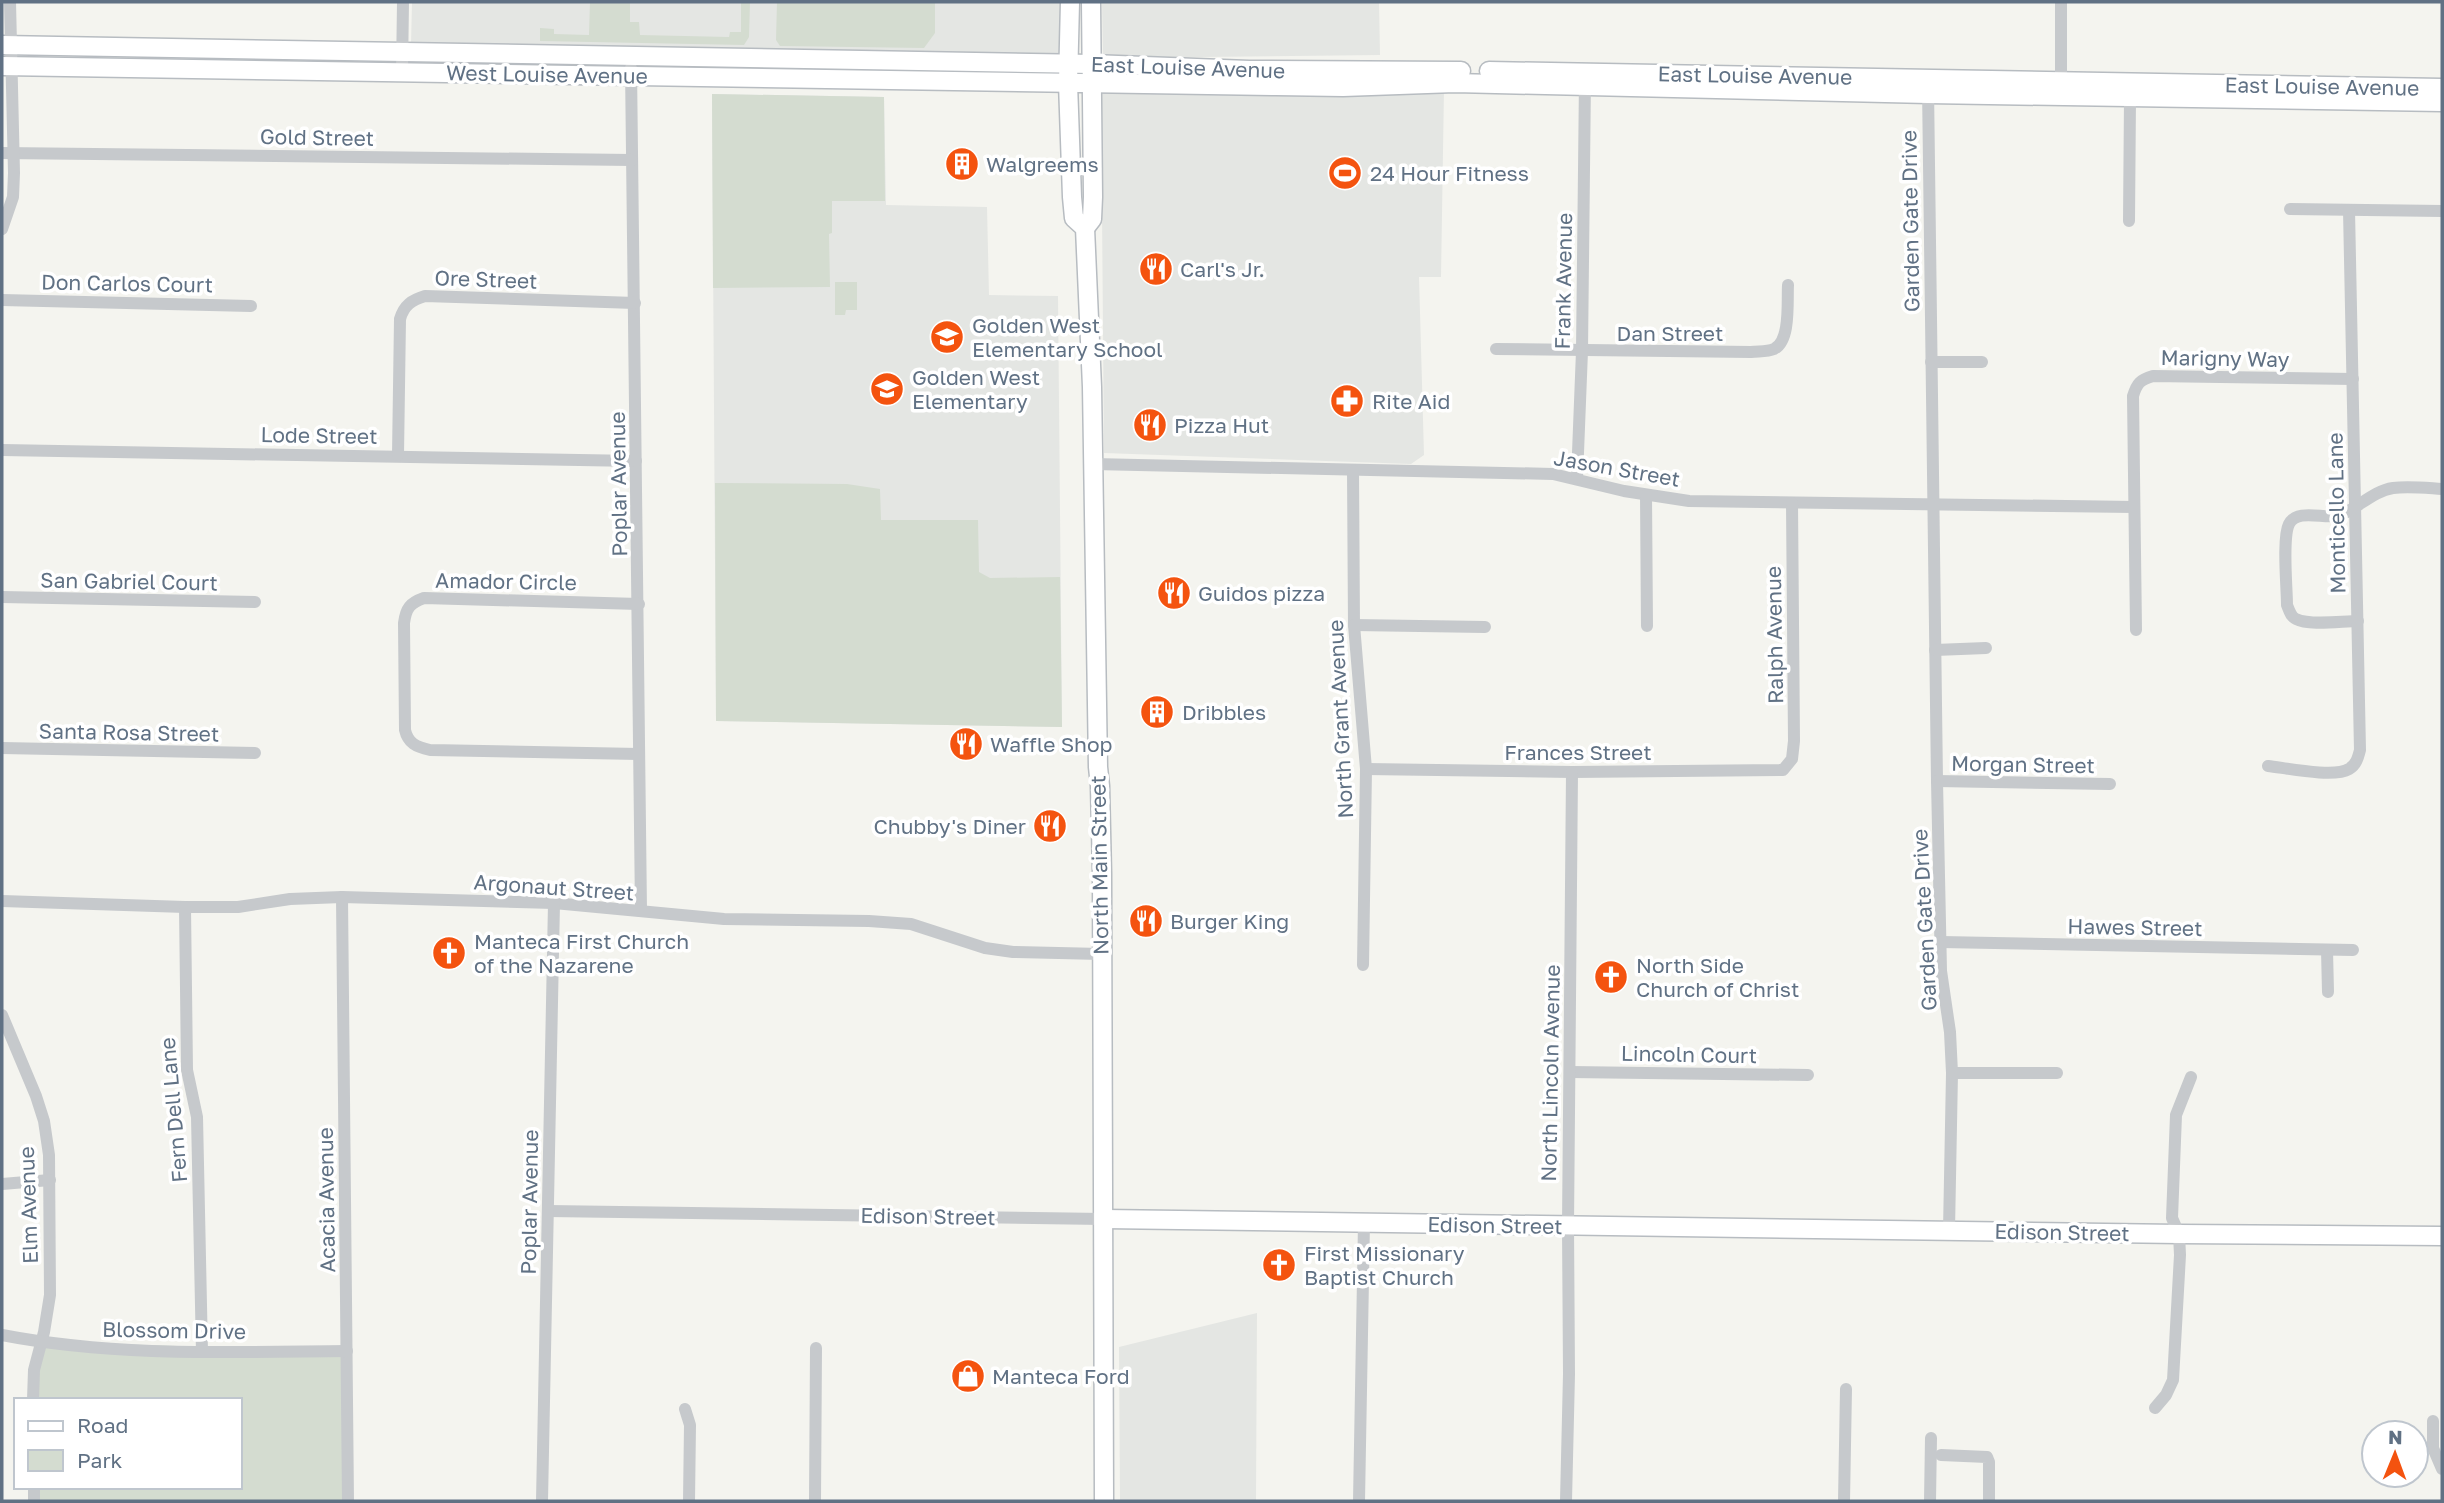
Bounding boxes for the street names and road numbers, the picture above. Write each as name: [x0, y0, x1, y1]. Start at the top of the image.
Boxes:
street label: East Louise Avenue: [1090, 51, 1286, 83]
street label: West Louise Avenue: [446, 59, 648, 89]
street label: East Louise Avenue: [1657, 60, 1853, 90]
street label: East Louise Avenue: [2224, 71, 2420, 101]
street label: Gold Street: [260, 123, 374, 151]
street label: Garden Gate Drive: [1895, 130, 1925, 312]
street label: Frank Avenue: [1549, 213, 1577, 349]
street label: Ore Street: [434, 264, 538, 294]
street label: Don Carlos Court: [41, 269, 213, 297]
street label: Dan Street: [1617, 320, 1723, 346]
street label: Marigny Way: [2160, 344, 2290, 372]
street label: Poplar Avenue: [604, 411, 632, 557]
street label: Lode Street: [260, 421, 378, 449]
street label: Monticello Lane: [2322, 432, 2350, 594]
street label: Jason Street: [1552, 444, 1682, 492]
street label: San Gabriel Court: [40, 566, 218, 596]
street label: Ralph Avenue: [1760, 566, 1788, 704]
street label: Amador Circle: [435, 567, 577, 595]
street label: North Grant Avenue: [1322, 619, 1358, 819]
street label: Santa Rosa Street: [38, 717, 220, 747]
street label: Frances Street: [1504, 739, 1652, 765]
street label: Morgan Street: [1951, 750, 2095, 778]
street label: North Main Street: [1084, 775, 1114, 955]
street label: Garden Gate Drive: [1906, 828, 1942, 1012]
street label: Argonaut Street: [473, 868, 635, 906]
street label: Hawes Street: [2067, 913, 2203, 941]
street label: North Lincoln Avenue: [1535, 964, 1565, 1182]
street label: Fern Dell Lane: [154, 1036, 192, 1184]
street label: Lincoln Court: [1621, 1040, 1757, 1068]
street label: Acacia Avenue: [312, 1127, 340, 1273]
street label: Poplar Avenue: [515, 1129, 543, 1275]
street label: Elm Avenue: [13, 1146, 43, 1264]
street label: Edison Street: [860, 1202, 996, 1230]
street label: Edison Street: [1427, 1211, 1563, 1239]
street label: Edison Street: [1994, 1218, 2130, 1246]
street label: Blossom Drive: [102, 1316, 246, 1344]

